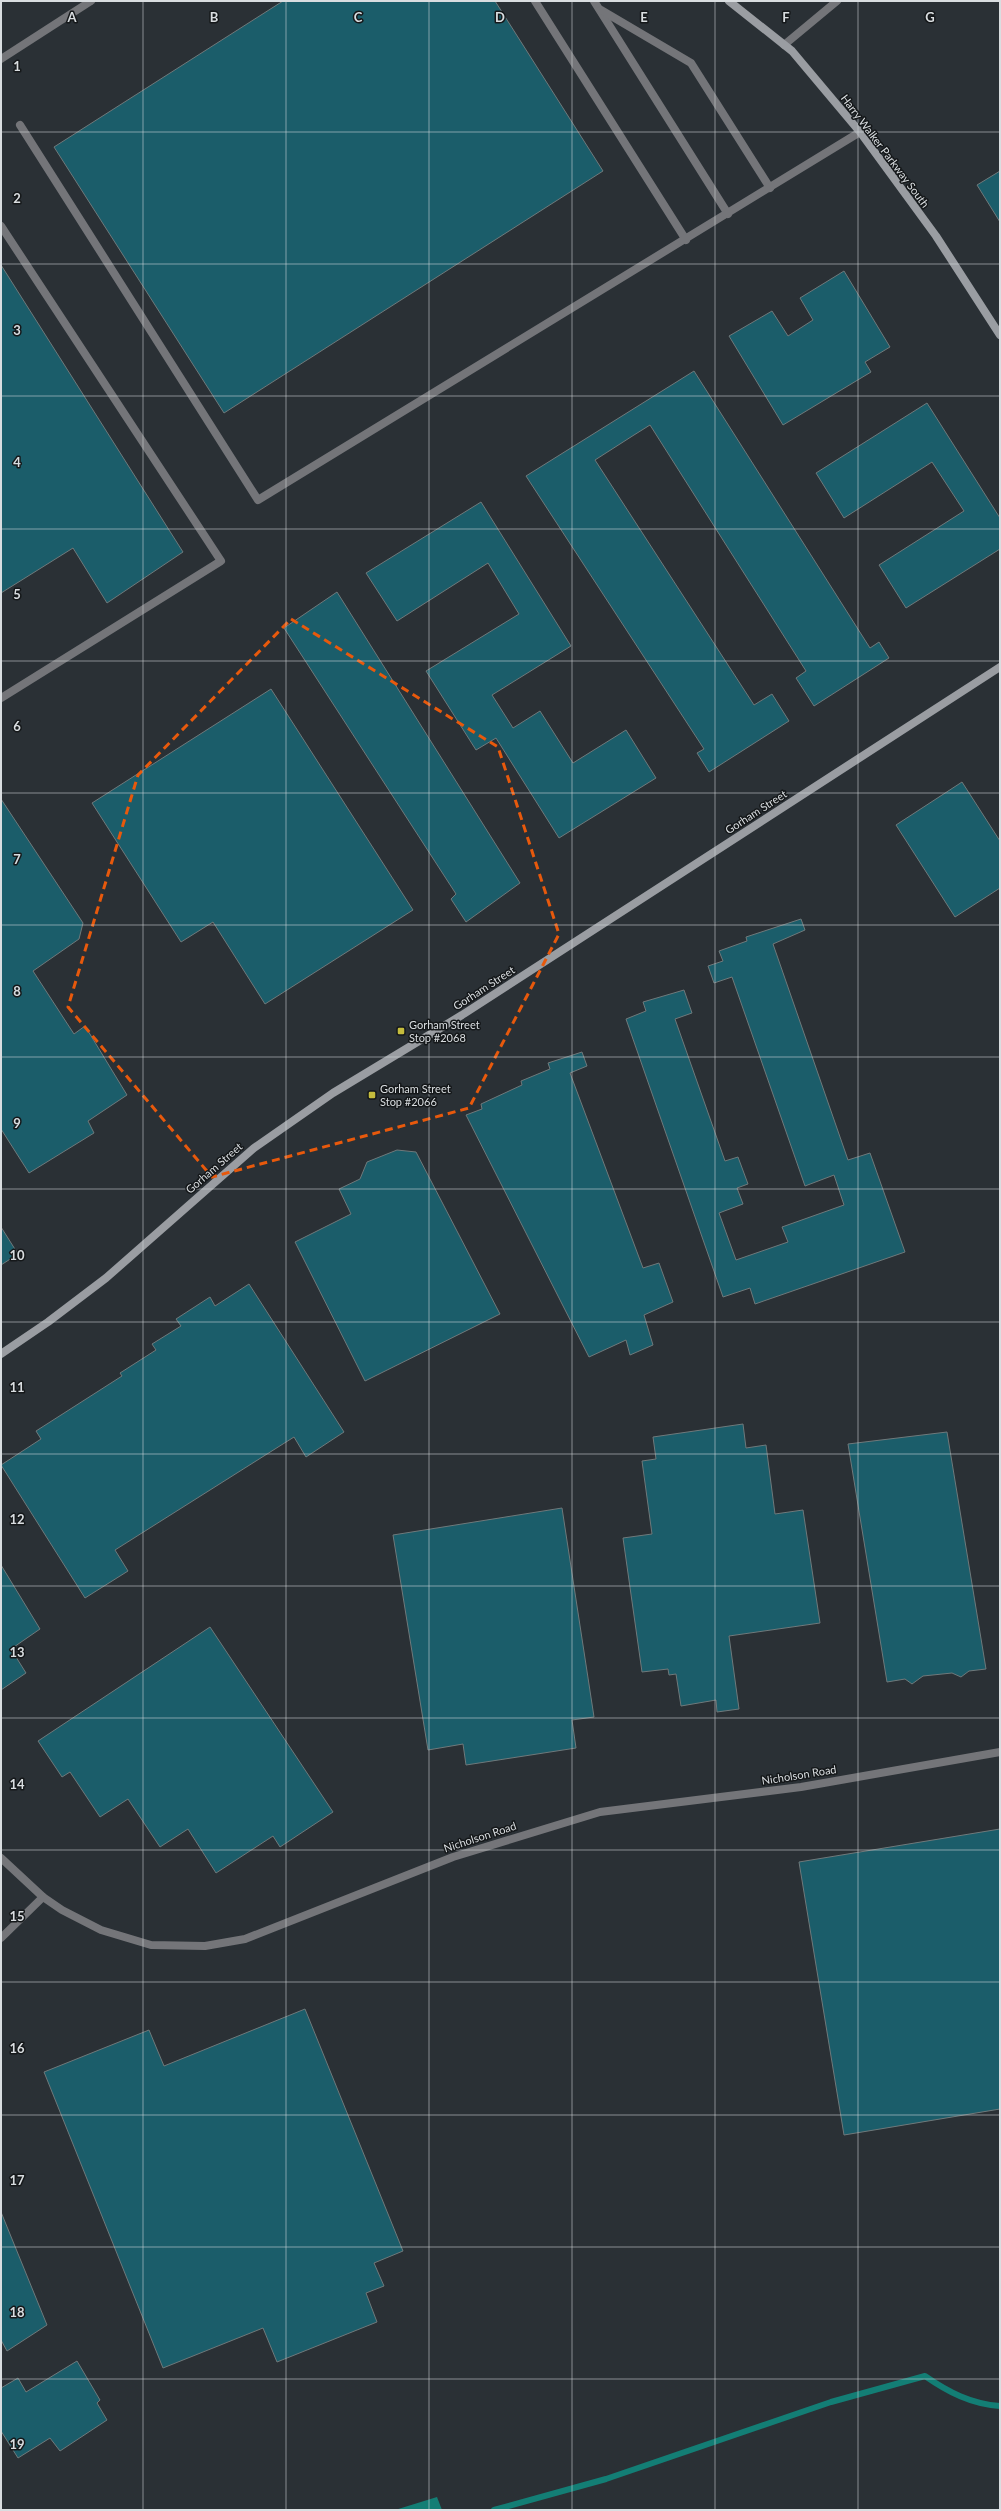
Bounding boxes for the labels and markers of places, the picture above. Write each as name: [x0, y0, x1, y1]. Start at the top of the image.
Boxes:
place label: Gorham Street Stop #2068: [409, 1018, 480, 1044]
marker: Gorham Street Stop #2068: [396, 1026, 406, 1036]
place label: Gorham Street Stop #2066: [380, 1082, 451, 1108]
marker: Gorham Street Stop #2066: [367, 1090, 377, 1100]

